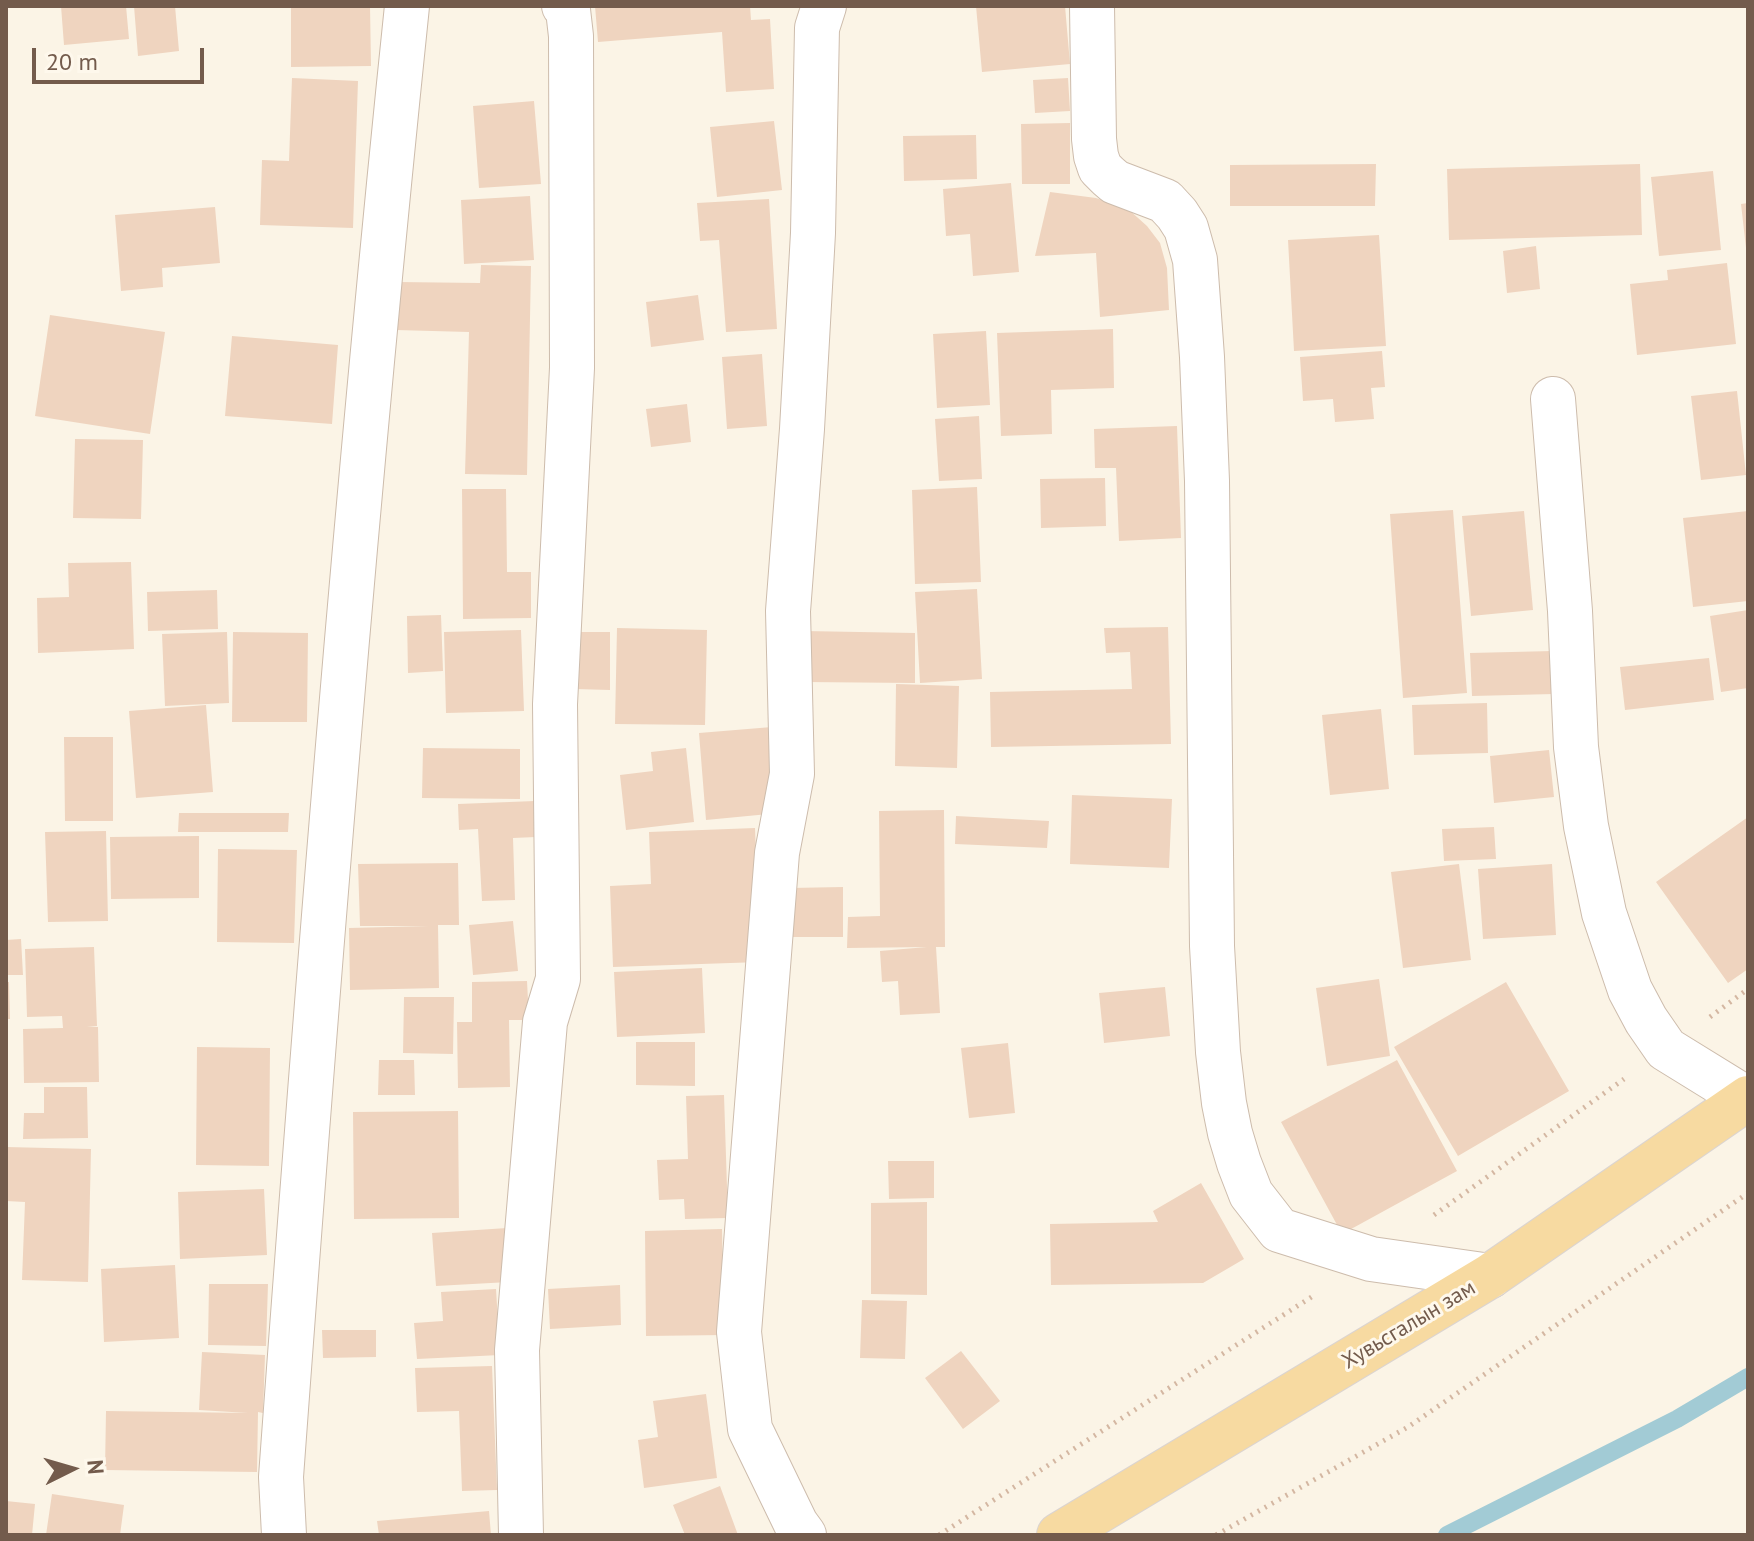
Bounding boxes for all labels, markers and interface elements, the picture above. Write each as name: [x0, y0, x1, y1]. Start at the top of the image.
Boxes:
scale bar: [36, 32, 208, 82]
text: 20 m: [46, 46, 98, 77]
street label: Хувьсгалын зам: [1338, 1275, 1480, 1375]
north arrow: [32, 1429, 112, 1509]
text: N: [81, 1458, 110, 1475]

